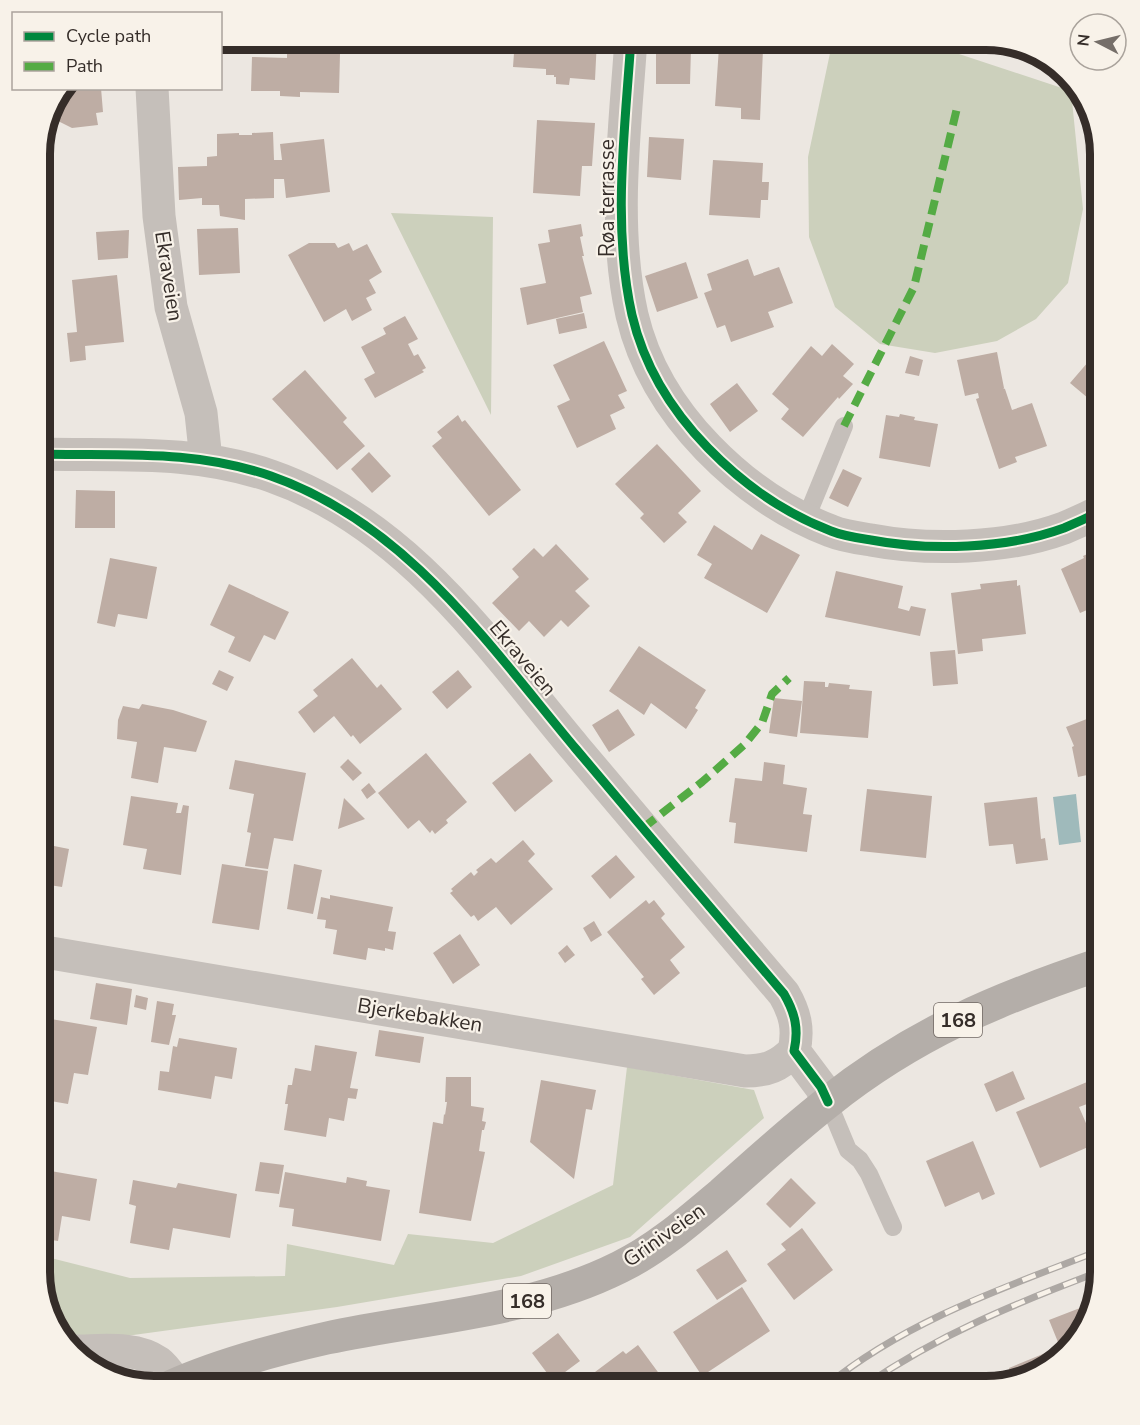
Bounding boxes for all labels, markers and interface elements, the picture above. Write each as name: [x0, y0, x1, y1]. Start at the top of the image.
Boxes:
legend: [12, 12, 222, 90]
north arrow: [1068, 12, 1128, 72]
text: Cycle path: [66, 24, 151, 48]
text: N: [1072, 33, 1096, 48]
text: Path: [66, 54, 103, 78]
street label: Røa terrasse: [593, 139, 621, 257]
street label: Ekraveien: [148, 229, 190, 323]
street label: Ekraveien: [483, 614, 563, 702]
street label: Bjerkebakken: [355, 991, 485, 1039]
road number: 168: [934, 1003, 982, 1037]
street label: Griniveien: [617, 1197, 711, 1273]
road number: 168: [503, 1284, 551, 1318]

